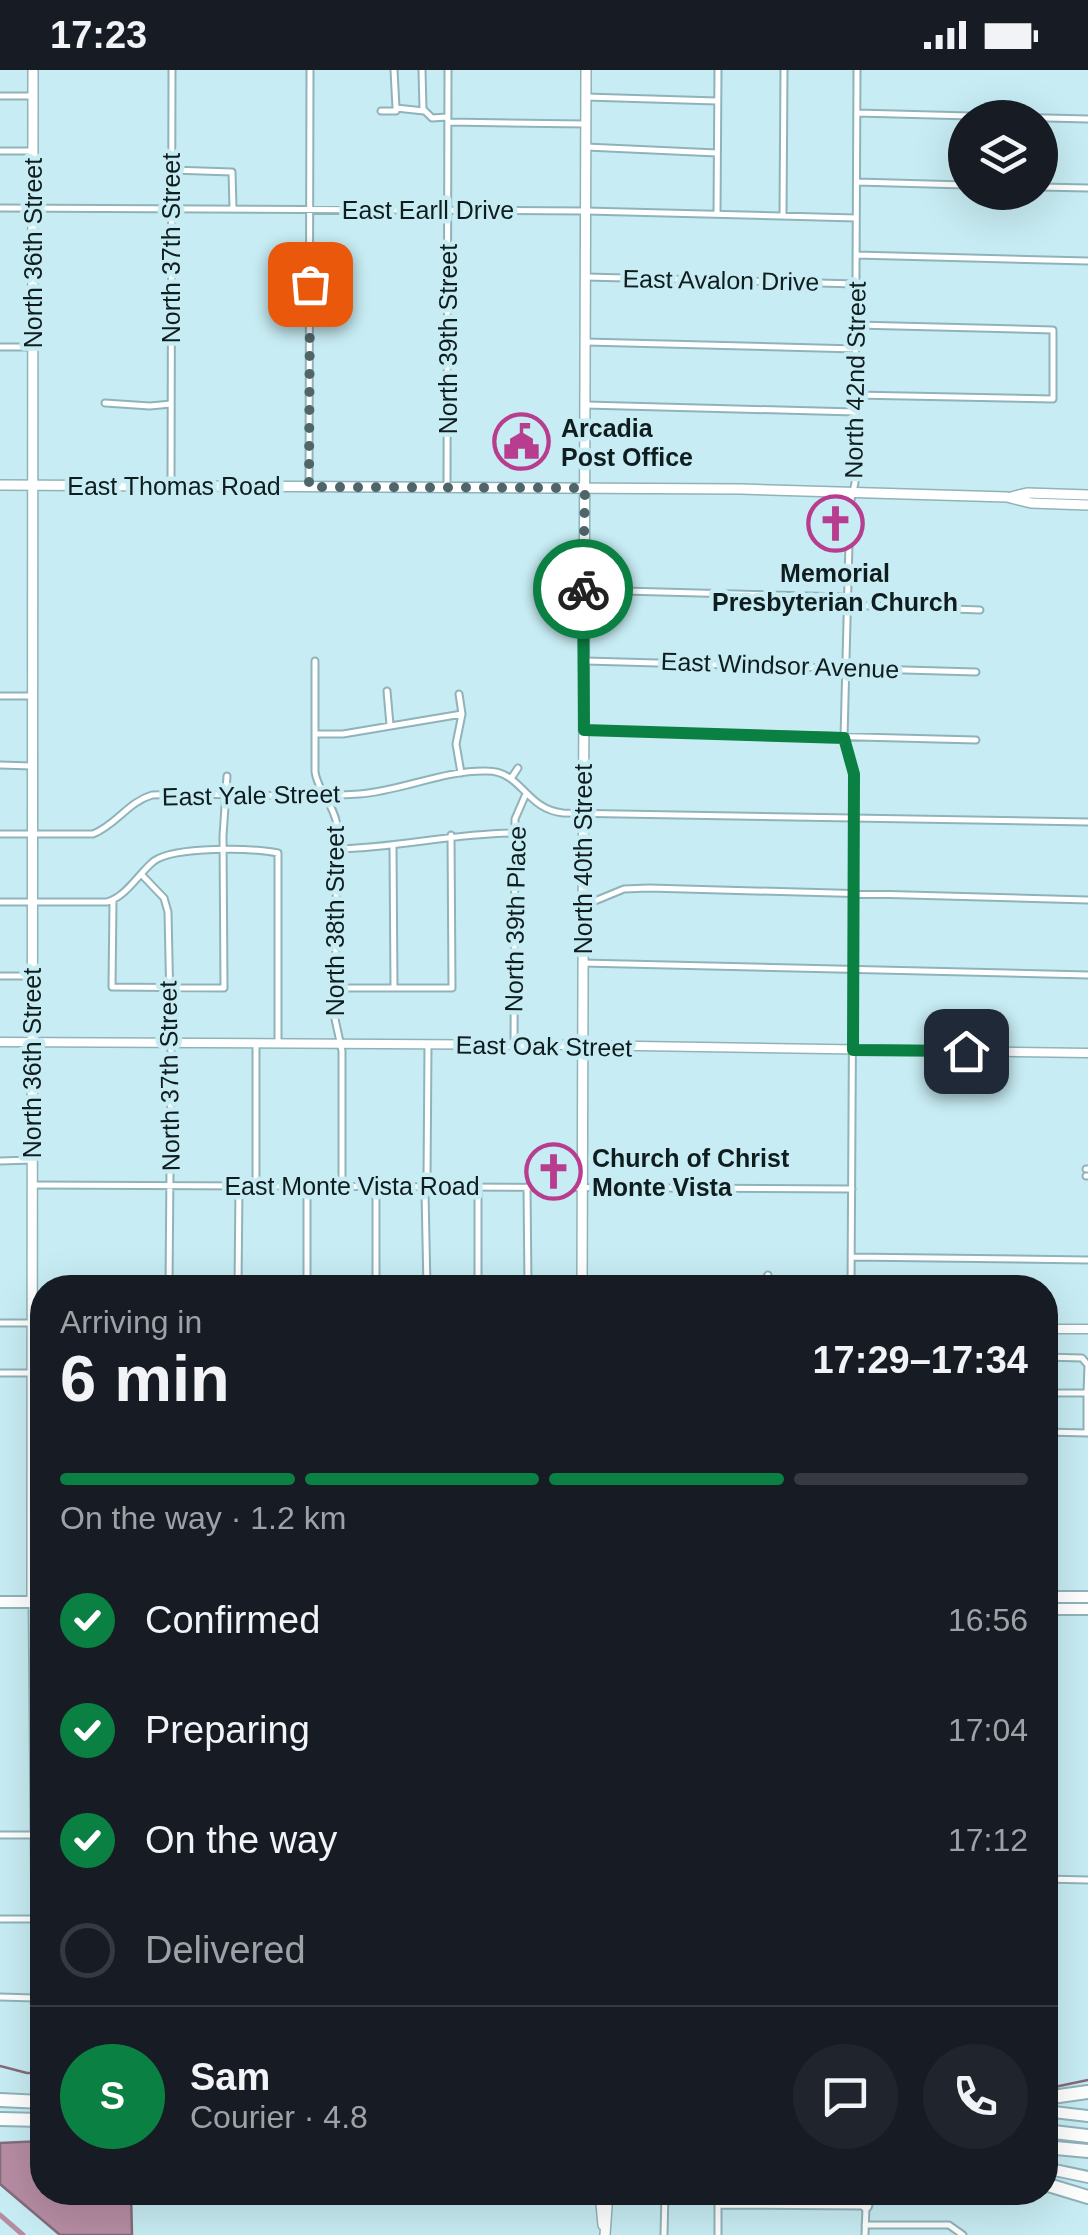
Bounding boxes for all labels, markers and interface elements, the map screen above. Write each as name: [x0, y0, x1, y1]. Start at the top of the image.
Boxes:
text: 17:23: [50, 14, 147, 56]
map controls: [948, 100, 1058, 210]
button: layers: [948, 100, 1058, 210]
street label: North 37th Street: [157, 153, 185, 343]
street label: North 36th Street: [19, 158, 47, 348]
street label: East Earll Drive: [342, 196, 514, 224]
pin: [268, 242, 353, 327]
street label: North 39th Street: [434, 244, 462, 434]
icon: bag: [283, 257, 338, 312]
street label: East Avalon Drive: [622, 264, 820, 296]
street label: North 42nd Street: [839, 281, 871, 479]
public building icon: Arcadia Post Office: [492, 412, 552, 472]
place label: Arcadia Post Office: [561, 414, 693, 471]
street label: East Thomas Road: [67, 472, 281, 500]
church icon: Memorial Presbyterian Church: [805, 494, 865, 554]
courier: [533, 539, 633, 639]
place label: Memorial Presbyterian Church: [712, 559, 958, 616]
icon: bike: [556, 562, 611, 617]
street label: East Windsor Avenue: [660, 647, 900, 683]
street label: North 40th Street: [569, 764, 597, 954]
street label: East Yale Street: [162, 779, 340, 811]
street label: North 38th Street: [321, 826, 349, 1016]
street label: North 39th Place: [499, 826, 531, 1012]
street label: North 36th Street: [18, 968, 46, 1158]
street label: North 37th Street: [153, 981, 185, 1171]
pin: [924, 1009, 1009, 1094]
icon: home: [939, 1024, 994, 1079]
street label: East Oak Street: [456, 1030, 633, 1062]
church icon: Church of Christ Monte Vista: [523, 1142, 583, 1202]
place label: Church of Christ Monte Vista: [592, 1144, 790, 1201]
street label: East Monte Vista Road: [224, 1172, 480, 1200]
text: Arriving in: [60, 1304, 202, 1340]
text: 17:29–17:34: [812, 1339, 1028, 1381]
text: 6 min: [60, 1342, 230, 1415]
text: On the way · 1.2 km: [60, 1500, 346, 1536]
icon: check: [60, 1593, 115, 1648]
text: Confirmed: [145, 1599, 320, 1641]
text: 16:56: [948, 1602, 1028, 1638]
icon: check: [60, 1703, 115, 1758]
text: Preparing: [145, 1709, 310, 1751]
text: 17:04: [948, 1712, 1028, 1748]
icon: check: [60, 1813, 115, 1868]
text: On the way: [145, 1819, 337, 1861]
text: 17:12: [948, 1822, 1028, 1858]
text: Delivered: [145, 1929, 306, 1971]
button: chat: [793, 2044, 898, 2149]
button: phone: [923, 2044, 1028, 2149]
text: Sam: [190, 2056, 270, 2098]
text: S: [100, 2075, 125, 2117]
text: Courier · 4.8: [190, 2099, 368, 2135]

